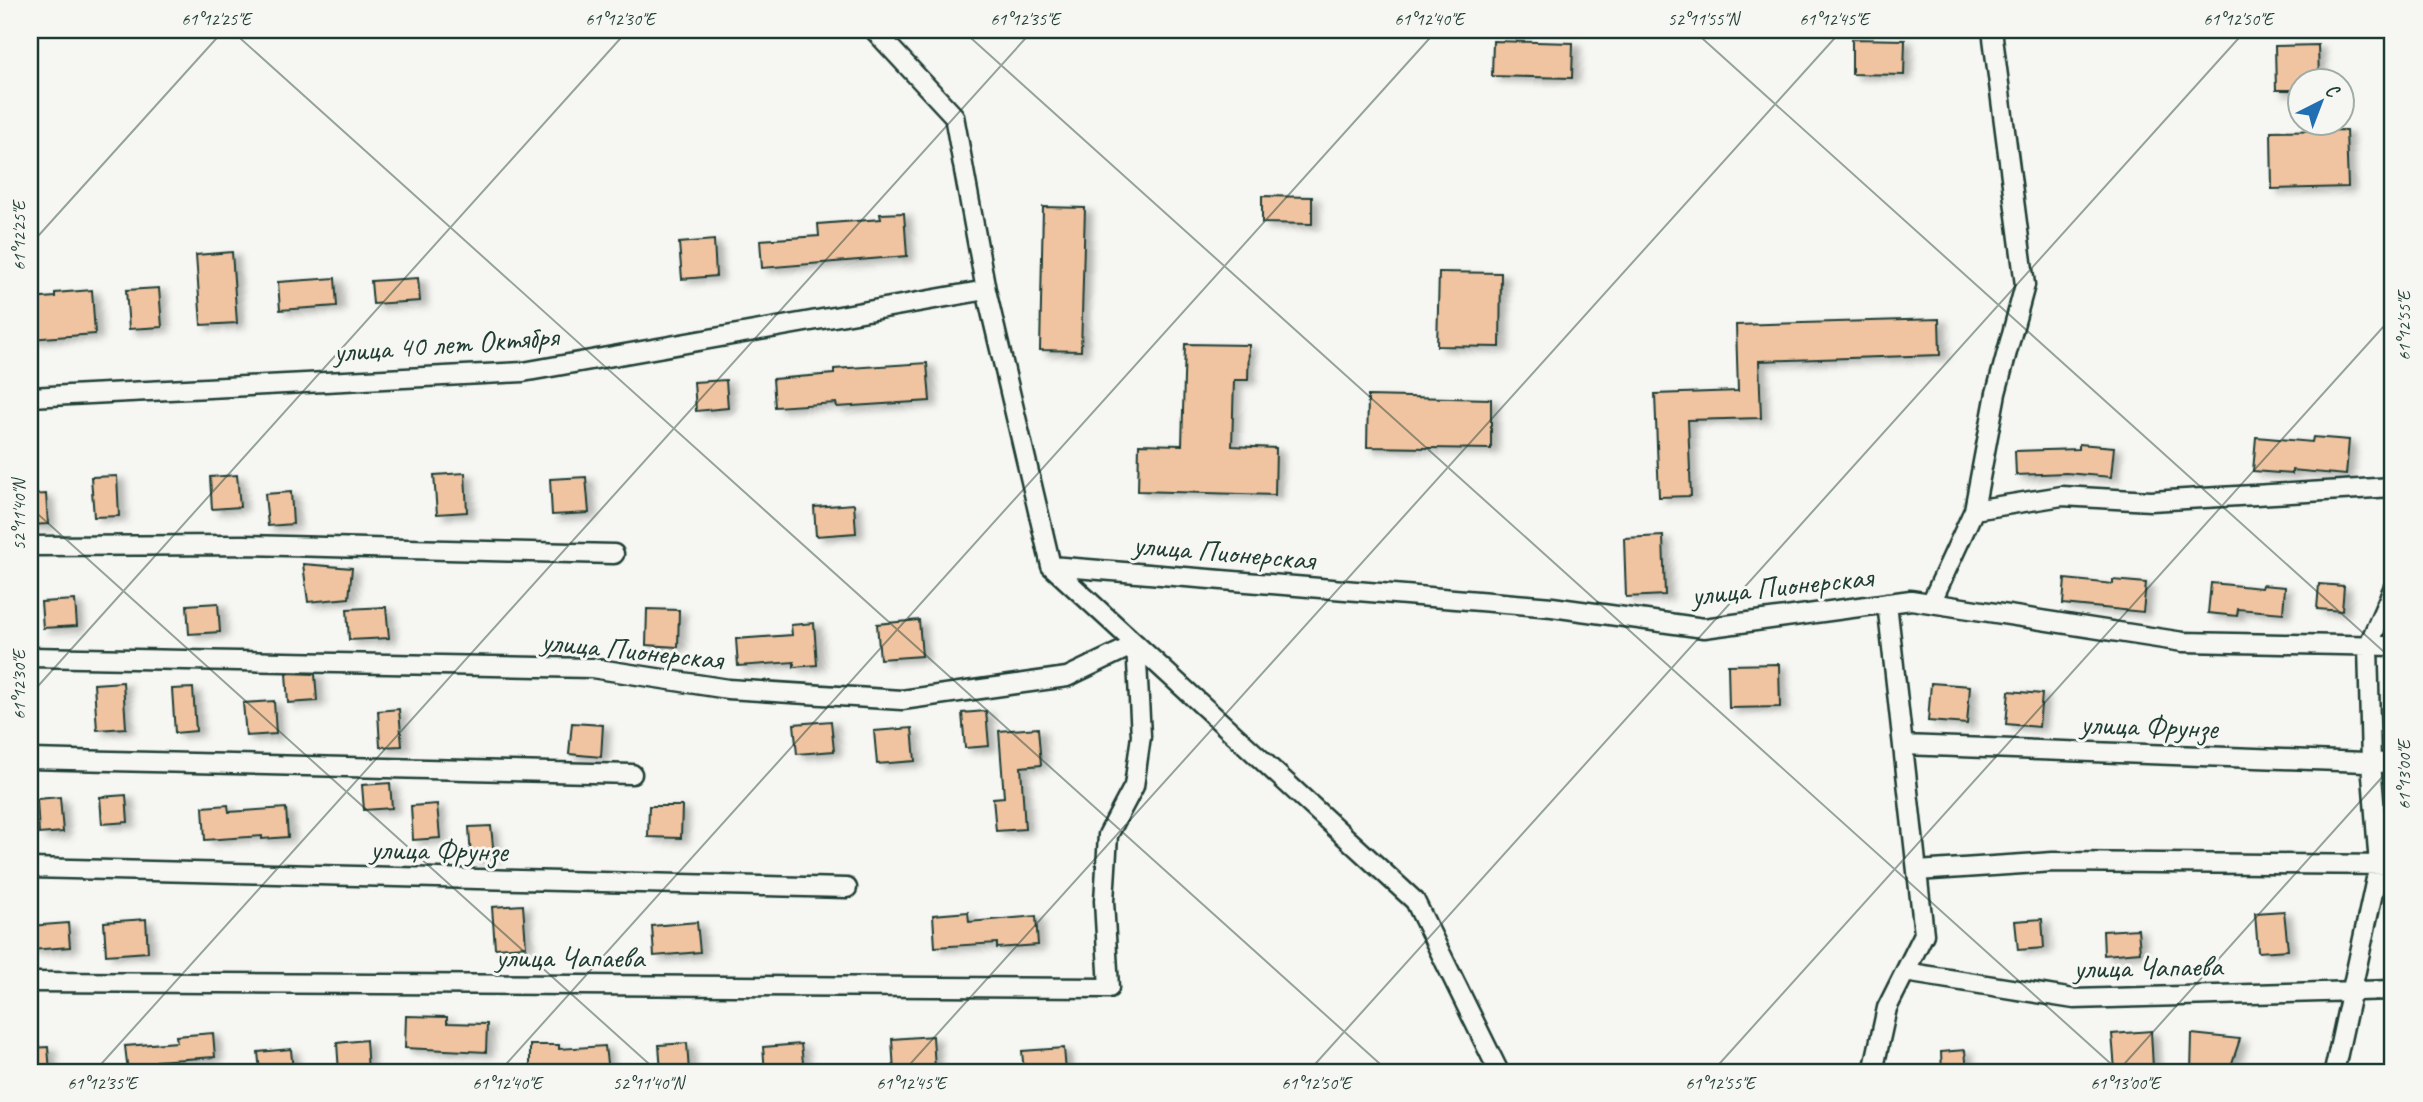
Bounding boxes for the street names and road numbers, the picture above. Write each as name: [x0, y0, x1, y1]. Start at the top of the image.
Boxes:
street label: улица 40 лет Октября: [330, 317, 562, 371]
street label: улица Пионерская: [1130, 525, 1319, 579]
street label: улица Пионерская: [1687, 557, 1877, 615]
street label: улица Пионерская: [537, 621, 727, 679]
street label: улица Фрунзе: [2078, 705, 2221, 747]
street label: улица Фрунзе: [368, 830, 510, 870]
street label: улица Чапаева: [494, 938, 646, 976]
street label: улица Чапаева: [2071, 947, 2225, 987]

